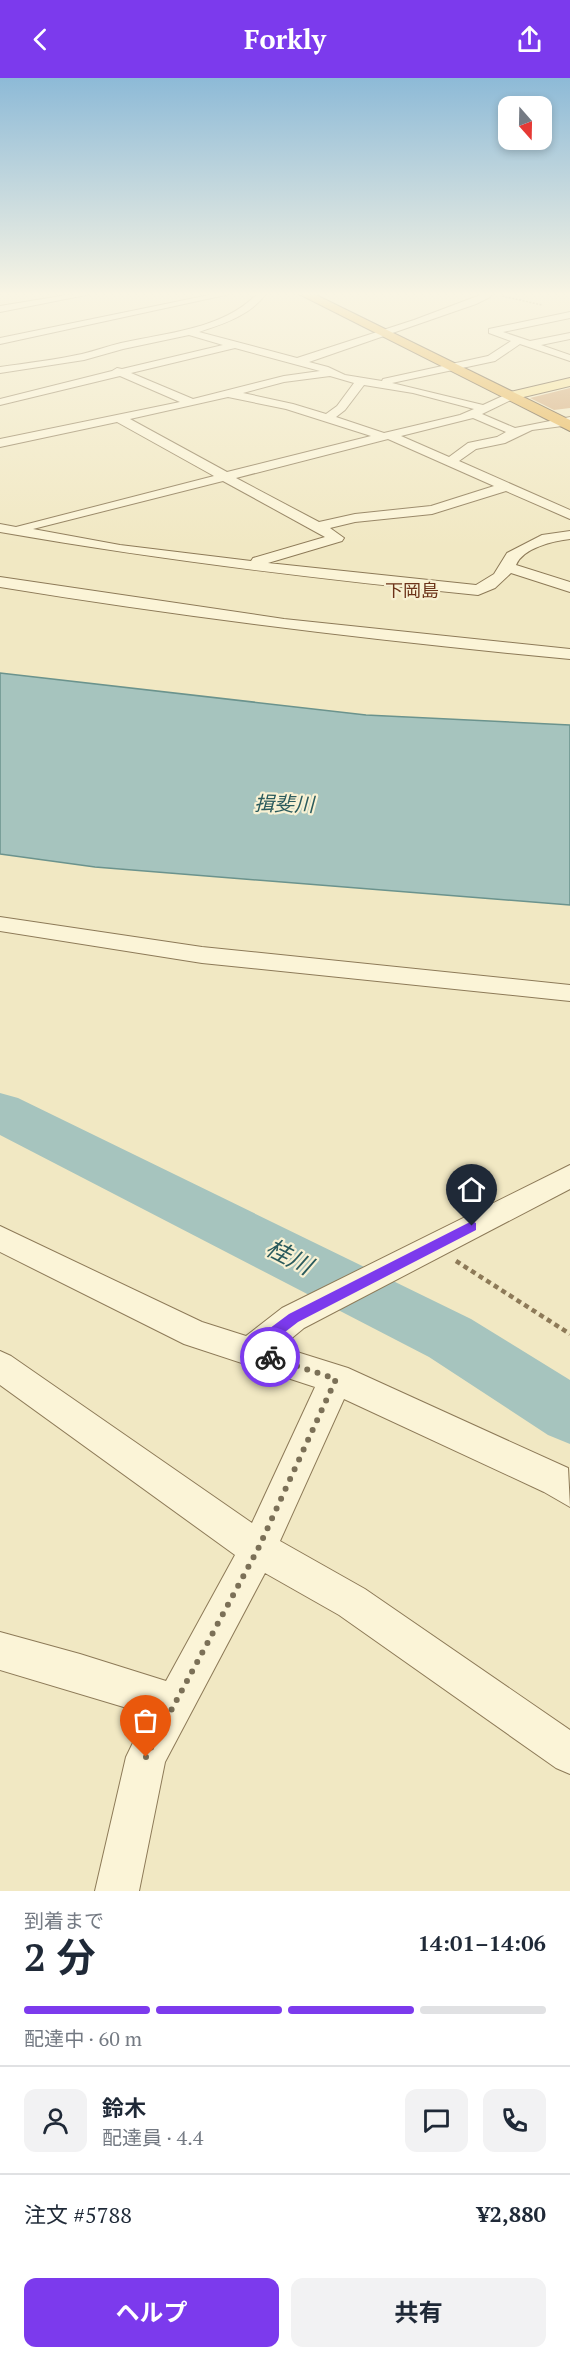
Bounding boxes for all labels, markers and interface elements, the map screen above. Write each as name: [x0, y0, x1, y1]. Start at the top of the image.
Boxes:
text: Forkly: [244, 21, 326, 57]
icon: back: [24, 23, 57, 56]
icon: share: [513, 23, 546, 56]
north arrow: [498, 96, 552, 150]
map controls: [498, 96, 552, 150]
district label: 下岡島: [385, 578, 439, 602]
water label: 揖斐川: [254, 789, 316, 818]
pin: [446, 1164, 497, 1226]
icon: home: [455, 1173, 488, 1206]
water label: 桂川: [261, 1231, 321, 1283]
courier: [240, 1327, 300, 1387]
icon: bike: [254, 1341, 287, 1374]
pin: [120, 1695, 171, 1757]
icon: bag: [129, 1704, 162, 1737]
text: 到着まで: [24, 1907, 104, 1934]
text: 14:01–14:06: [418, 1928, 546, 1957]
text: 2 分: [24, 1930, 96, 1982]
text: 配達中 · 60 m: [24, 2025, 142, 2052]
button: person: [24, 2089, 87, 2152]
button: chat: [405, 2089, 468, 2152]
button: phone: [483, 2089, 546, 2152]
text: 鈴木: [102, 2093, 146, 2122]
text: 配達員 · 4.4: [102, 2124, 203, 2151]
text: ¥2,880: [477, 2199, 546, 2228]
text: 注文 #5788: [24, 2200, 132, 2229]
button: ヘルプ: [24, 2278, 279, 2347]
button: 共有: [291, 2278, 546, 2347]

